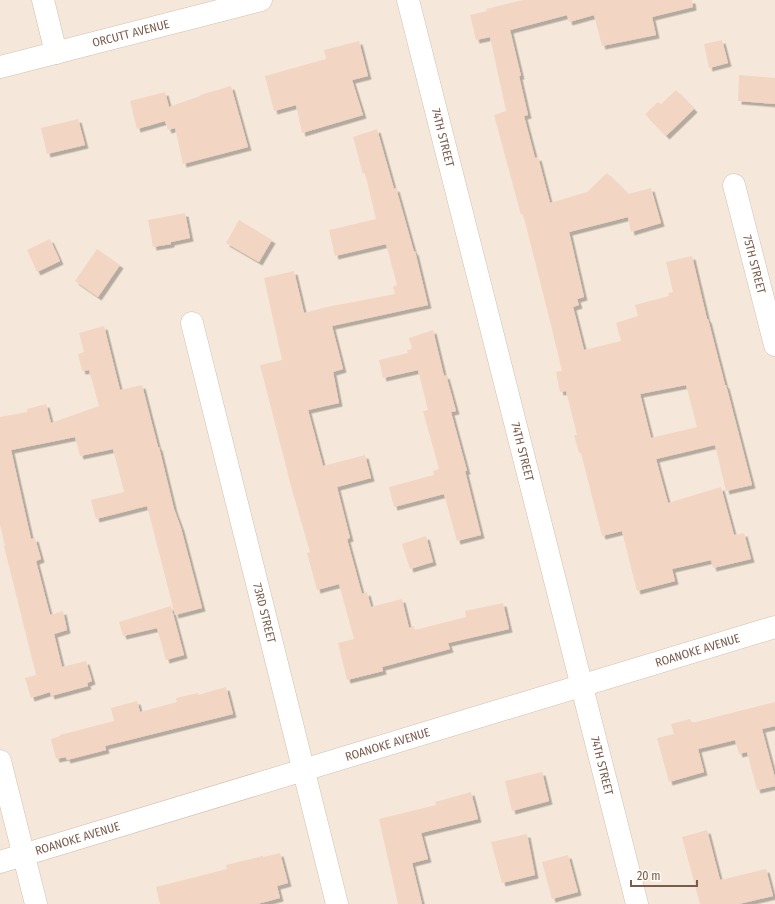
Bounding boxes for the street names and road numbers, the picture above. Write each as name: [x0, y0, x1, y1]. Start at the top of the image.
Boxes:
street label: ORCUTT AVENUE: [91, 17, 171, 50]
street label: 74TH STREET: [429, 107, 457, 169]
street label: 75TH STREET: [740, 234, 769, 296]
street label: 74TH STREET: [508, 421, 537, 483]
street label: 73RD STREET: [250, 582, 279, 645]
street label: ROANOKE AVENUE: [654, 631, 742, 670]
street label: ROANOKE AVENUE: [344, 725, 432, 764]
street label: 74TH STREET: [588, 735, 616, 797]
street label: ROANOKE AVENUE: [33, 819, 122, 858]

